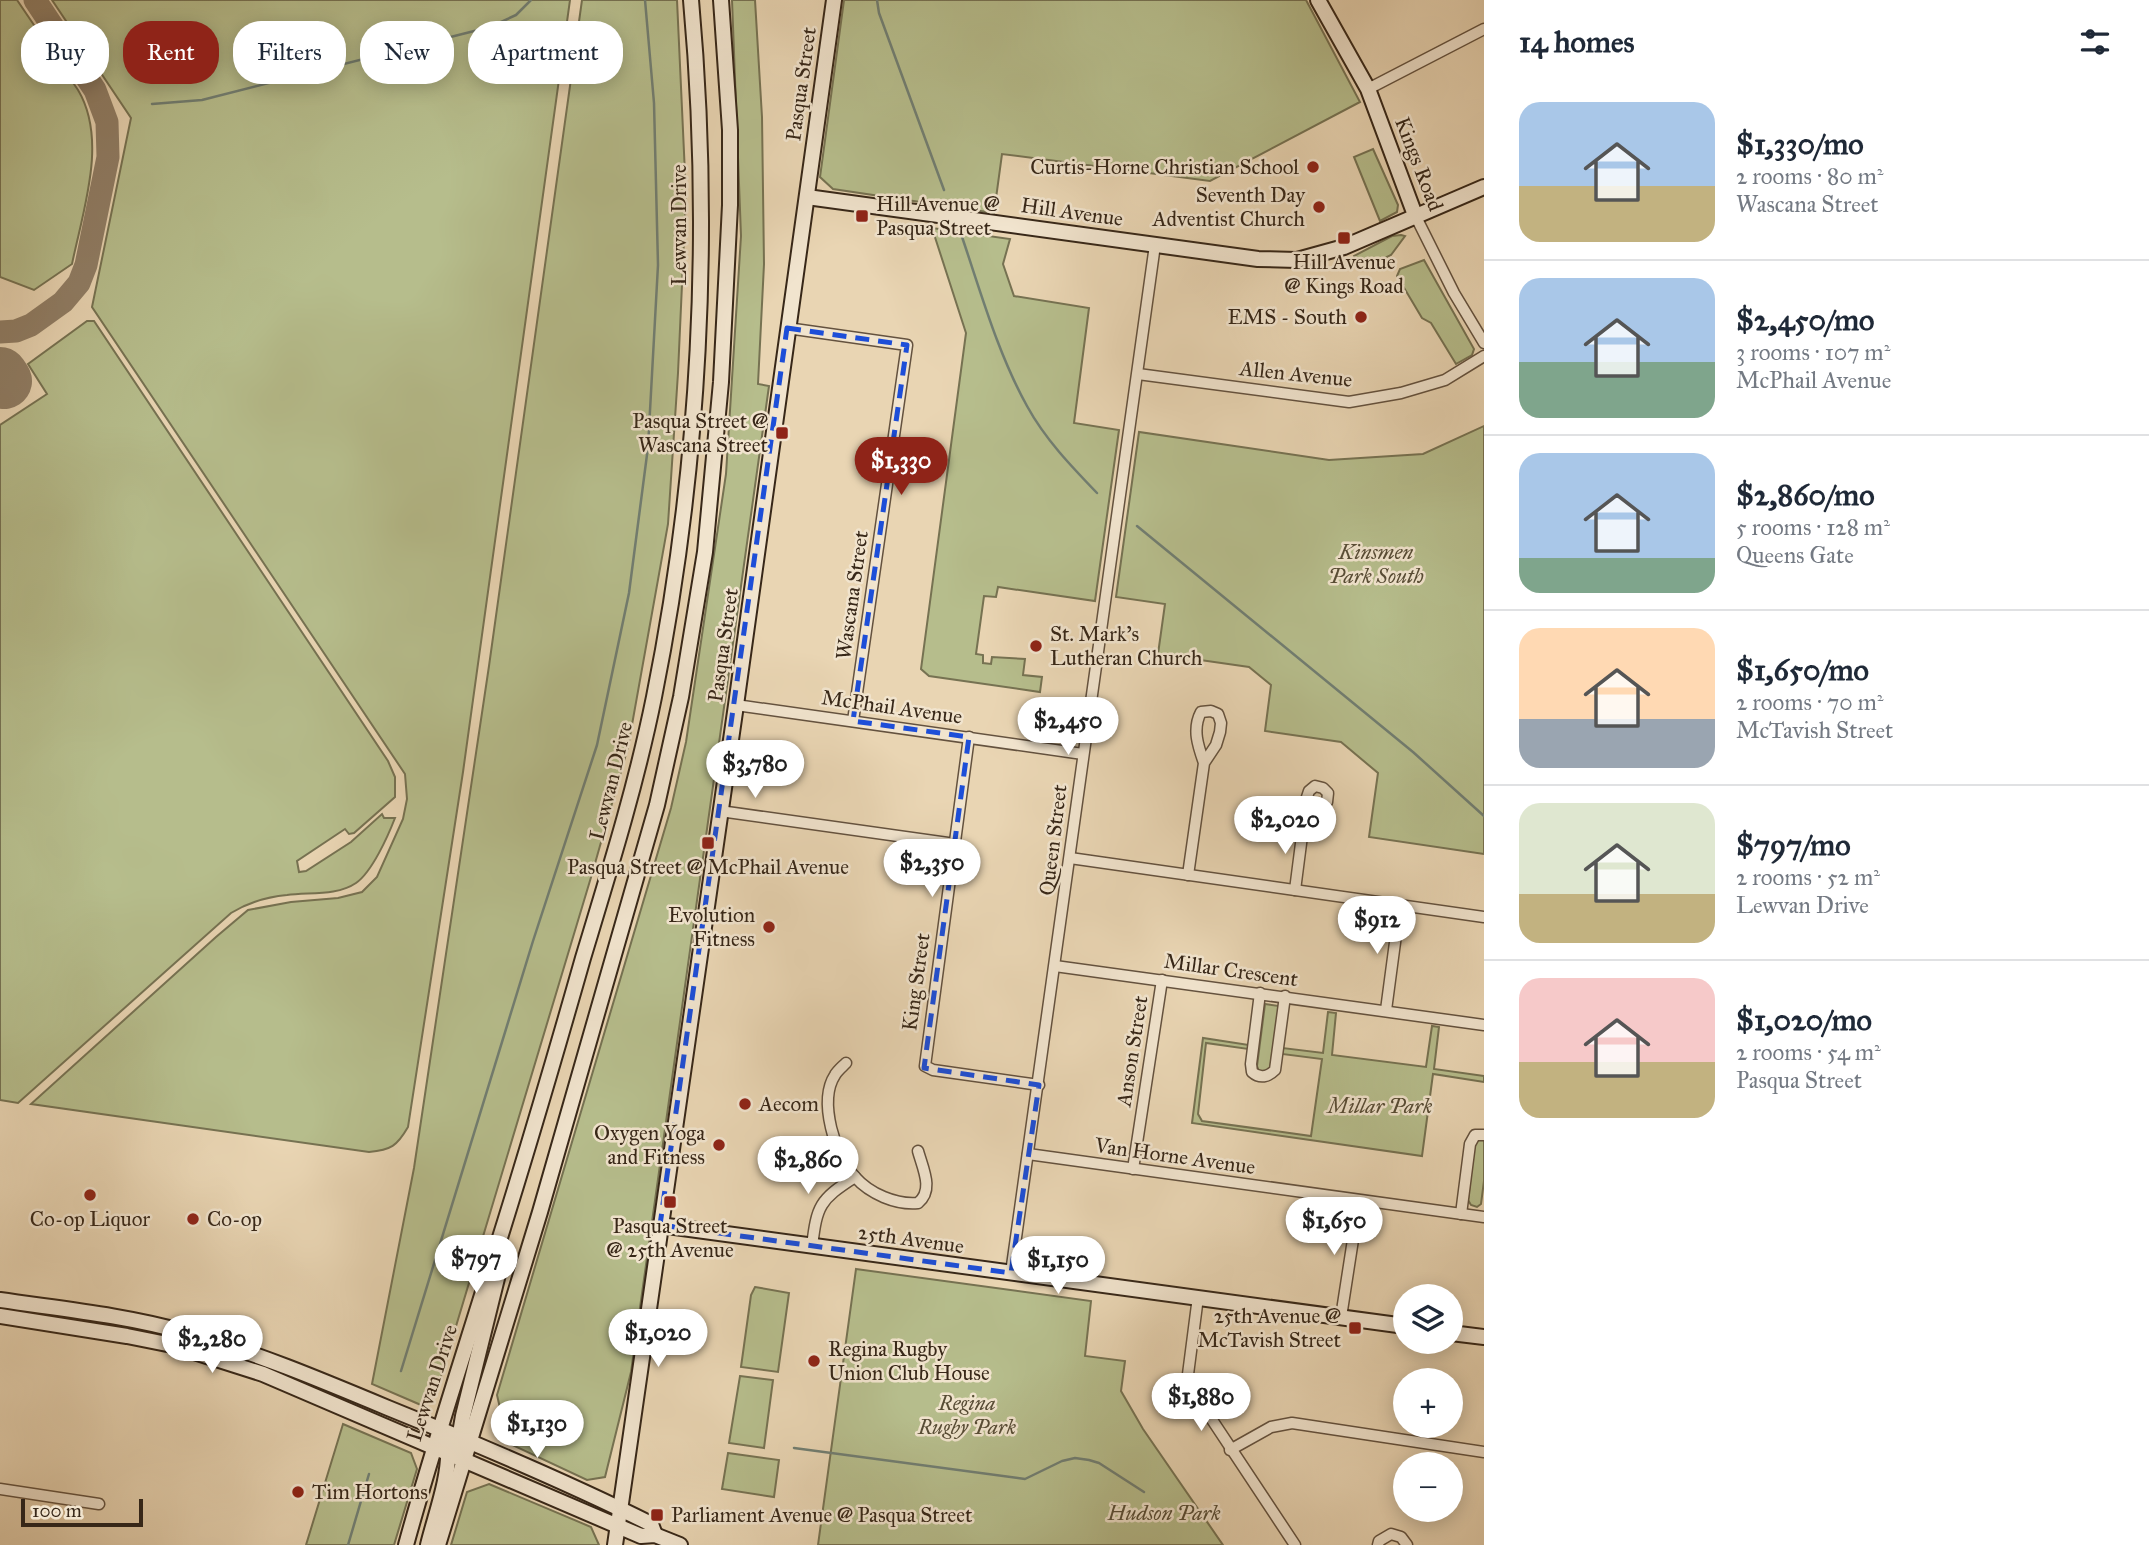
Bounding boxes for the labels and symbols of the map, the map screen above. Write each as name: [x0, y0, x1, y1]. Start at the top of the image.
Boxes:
street label: Pasqua Street: [780, 25, 822, 143]
street label: Kings Road: [1389, 113, 1449, 215]
place label: Curtis-Horne Christian School: [1030, 154, 1299, 180]
marker: Curtis-Horne Christian School: [1305, 159, 1321, 175]
street label: Lewvan Drive: [666, 164, 692, 286]
place label: Seventh Day Adventist Church: [1151, 182, 1306, 232]
place label: Hill Avenue @ Pasqua Street: [876, 191, 1000, 241]
street label: Hill Avenue: [1019, 192, 1125, 232]
marker: Seventh Day Adventist Church: [1311, 199, 1327, 215]
marker: Hill Avenue @ Pasqua Street: [854, 208, 870, 224]
marker: Hill Avenue @ Kings Road: [1336, 230, 1352, 246]
place label: Hill Avenue @ Kings Road: [1284, 249, 1404, 299]
place label: EMS - South: [1227, 304, 1347, 330]
marker: EMS - South: [1353, 309, 1369, 325]
street label: Allen Avenue: [1237, 355, 1354, 393]
place label: Pasqua Street @ Wascana Street: [632, 408, 769, 458]
marker: Pasqua Street @ Wascana Street: [774, 425, 790, 441]
pin: $1,330: [844, 438, 958, 497]
street label: Wascana Street: [830, 528, 874, 661]
park label: Kinsmen Park South: [1328, 539, 1424, 589]
street label: Pasqua Street: [702, 586, 744, 704]
place label: St. Mark's Lutheran Church: [1050, 621, 1203, 671]
marker: St. Mark's Lutheran Church: [1028, 638, 1044, 654]
street label: McPhail Avenue: [820, 684, 964, 730]
pin: $2,450: [1011, 698, 1125, 757]
street label: Lewvan Drive: [584, 719, 638, 843]
pin: $3,780: [698, 740, 812, 800]
street label: Queen Street: [1033, 782, 1073, 897]
pin: $2,020: [1228, 796, 1342, 856]
marker: Pasqua Street @ McPhail Avenue: [700, 835, 716, 851]
pin: $2,350: [875, 839, 989, 899]
place label: Pasqua Street @ McPhail Avenue: [567, 854, 849, 880]
pin: $912: [1336, 897, 1418, 956]
place label: Evolution Fitness: [668, 902, 755, 952]
marker: Evolution Fitness: [761, 919, 777, 935]
street label: King Street: [896, 931, 936, 1033]
street label: Millar Crescent: [1162, 948, 1300, 992]
street label: Anson Street: [1110, 993, 1154, 1109]
place label: Aecom: [758, 1091, 819, 1117]
park label: Millar Park: [1326, 1093, 1433, 1119]
marker: Aecom: [737, 1096, 753, 1112]
place label: Oxygen Yoga and Fitness: [594, 1120, 705, 1170]
street label: Van Horne Avenue: [1092, 1132, 1257, 1180]
pin: $2,860: [751, 1136, 865, 1196]
marker: Oxygen Yoga and Fitness: [711, 1137, 727, 1153]
marker: Co-op Liquor: [82, 1187, 98, 1203]
marker: Pasqua Street @ 25th Avenue: [662, 1194, 678, 1210]
pin: $1,650: [1277, 1198, 1391, 1257]
place label: Co-op Liquor: [30, 1206, 150, 1232]
place label: Co-op: [207, 1206, 262, 1232]
marker: Co-op: [185, 1211, 201, 1227]
place label: Pasqua Street @ 25th Avenue: [606, 1213, 734, 1263]
street label: 25th Avenue: [856, 1219, 966, 1259]
pin: $797: [435, 1236, 517, 1295]
pin: $1,150: [1001, 1236, 1115, 1296]
place label: 25th Avenue @ McTavish Street: [1197, 1303, 1342, 1353]
pin: $1,020: [601, 1310, 715, 1369]
pin: $2,280: [155, 1316, 269, 1375]
marker: 25th Avenue @ McTavish Street: [1347, 1320, 1363, 1336]
street label: Lewvan Drive: [401, 1321, 463, 1445]
place label: Regina Rugby Union Club House: [828, 1336, 990, 1386]
marker: Regina Rugby Union Club House: [806, 1353, 822, 1369]
pin: $1,880: [1144, 1374, 1258, 1433]
park label: Regina Rugby Park: [917, 1390, 1017, 1440]
pin: $1,130: [480, 1400, 594, 1460]
place label: Tim Hortons: [312, 1479, 428, 1505]
marker: Tim Hortons: [290, 1484, 306, 1500]
scale bar: [21, 1496, 144, 1528]
park label: Hudson Park: [1106, 1500, 1221, 1526]
place label: Parliament Avenue @ Pasqua Street: [671, 1502, 973, 1528]
marker: Parliament Avenue @ Pasqua Street: [649, 1507, 665, 1523]

